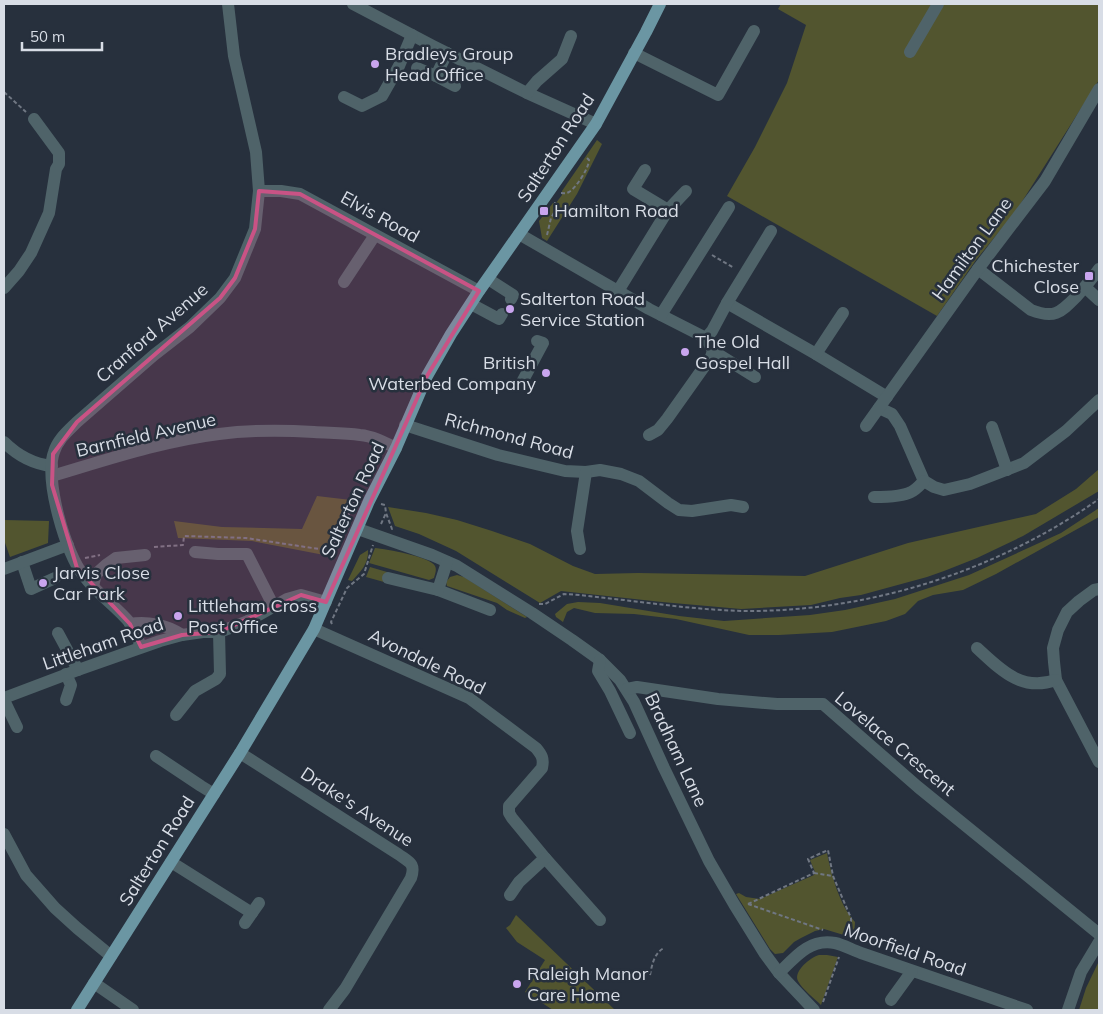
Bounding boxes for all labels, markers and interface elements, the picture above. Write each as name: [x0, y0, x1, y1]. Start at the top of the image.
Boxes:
scale bar: [22, 20, 102, 52]
text: 50 m: [30, 27, 65, 46]
place label: Bradleys Group Head Office: [385, 42, 513, 86]
marker: Bradleys Group Head Office: [369, 58, 381, 70]
street label: Salterton Road: [512, 89, 599, 206]
street label: Elvis Road: [337, 186, 424, 248]
street label: Hamilton Lane: [927, 193, 1017, 305]
place label: Hamilton Road: [554, 199, 679, 222]
marker: Hamilton Road: [538, 205, 550, 217]
place label: Chichester Close: [991, 254, 1079, 298]
marker: Chichester Close: [1083, 270, 1095, 282]
street label: Cranford Avenue: [91, 278, 212, 387]
place label: Salterton Road Service Station: [520, 287, 645, 331]
marker: Salterton Road Service Station: [504, 303, 516, 315]
place label: The Old Gospel Hall: [695, 330, 790, 374]
marker: The Old Gospel Hall: [679, 346, 691, 358]
place label: British Waterbed Company: [368, 351, 536, 395]
marker: British Waterbed Company: [540, 367, 552, 379]
street label: Barnfield Avenue: [74, 407, 218, 462]
street label: Richmond Road: [442, 407, 576, 464]
street label: Salterton Road: [316, 438, 389, 561]
place label: Jarvis Close Car Park: [53, 561, 150, 605]
marker: Jarvis Close Car Park: [37, 577, 49, 589]
place label: Littleham Cross Post Office: [188, 594, 317, 638]
marker: Littleham Cross Post Office: [172, 610, 184, 622]
street label: Littleham Road: [39, 612, 166, 675]
street label: Avondale Road: [365, 623, 490, 700]
street label: Lovelace Crescent: [830, 687, 960, 801]
street label: Bradham Lane: [640, 689, 713, 810]
street label: Drake's Avenue: [297, 762, 418, 852]
street label: Salterton Road: [114, 792, 199, 910]
street label: Moorfield Road: [841, 918, 969, 981]
place label: Raleigh Manor Care Home: [527, 962, 649, 1006]
marker: Raleigh Manor Care Home: [511, 978, 523, 990]

